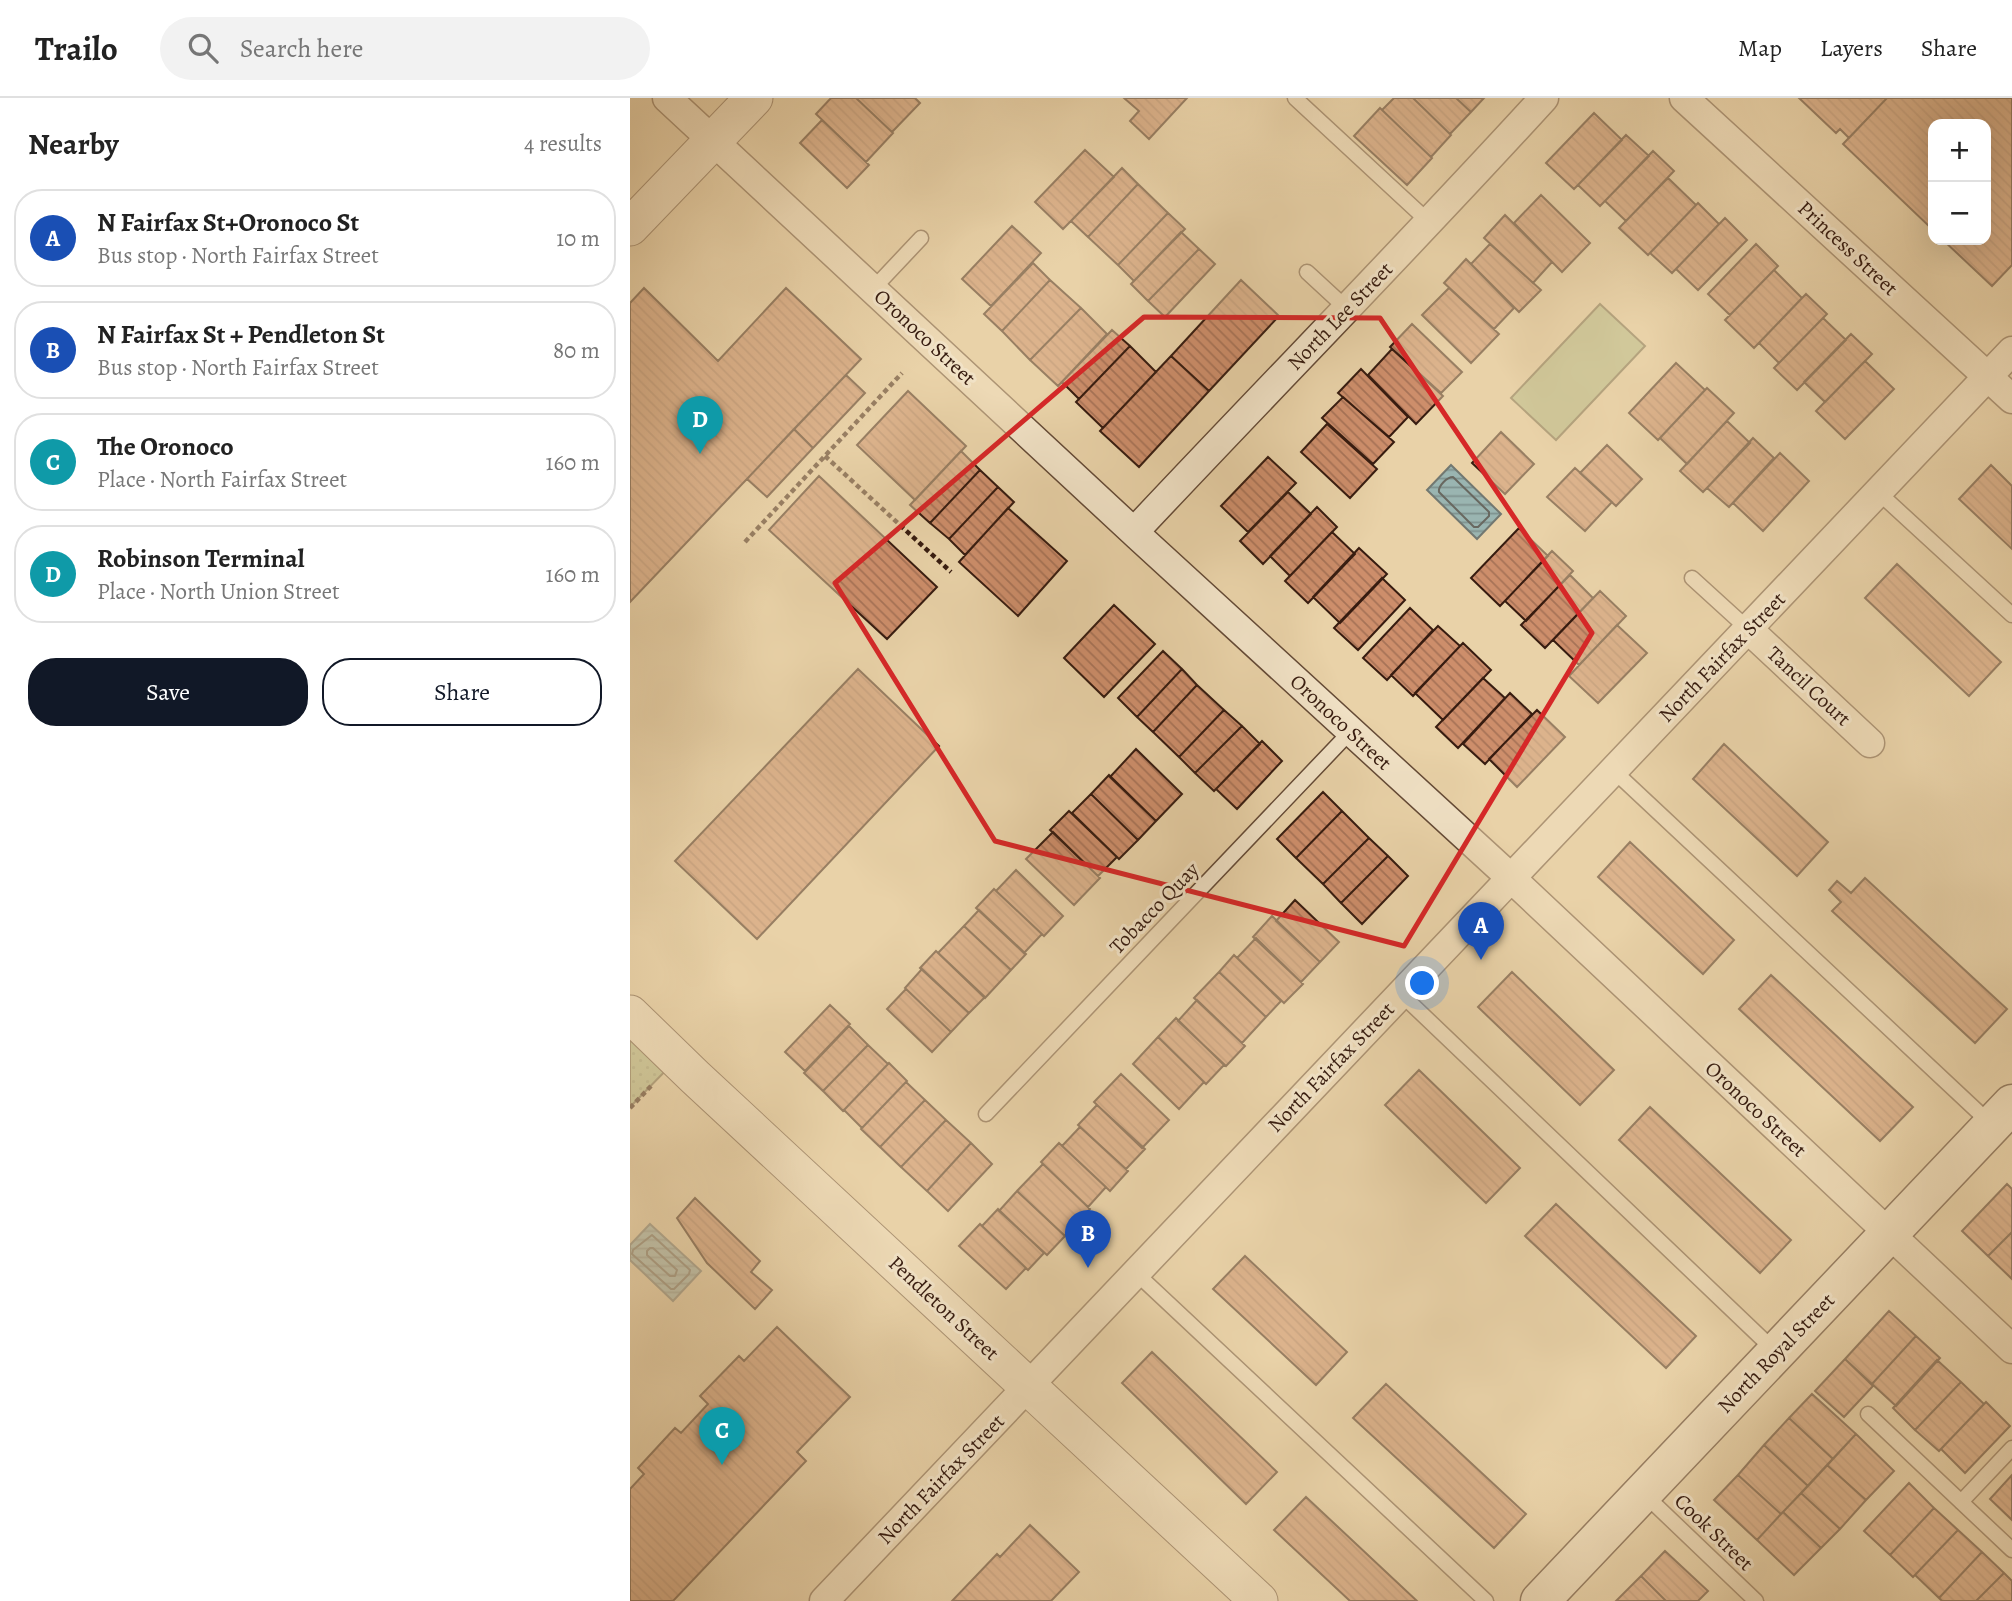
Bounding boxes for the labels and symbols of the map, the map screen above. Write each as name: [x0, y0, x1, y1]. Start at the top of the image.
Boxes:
street label: Princess Street: [1792, 194, 1904, 302]
street label: North Lee Street: [1281, 256, 1399, 376]
street label: Oronoco Street: [868, 283, 982, 391]
pin: D: [677, 396, 723, 454]
street label: North Fairfax Street: [1652, 586, 1792, 728]
street label: Tancil Court: [1761, 640, 1857, 732]
street label: Oronoco Street: [1284, 668, 1398, 776]
street label: Tobacco Quay: [1103, 856, 1205, 960]
pin: A: [1458, 902, 1504, 960]
your location: [1405, 966, 1439, 1000]
street label: North Fairfax Street: [1261, 996, 1401, 1138]
street label: Oronoco Street: [1699, 1055, 1813, 1163]
pin: B: [1065, 1210, 1111, 1268]
street label: Pendleton Street: [883, 1249, 1006, 1367]
street label: North Royal Street: [1711, 1287, 1841, 1419]
pin: C: [699, 1407, 745, 1465]
street label: North Fairfax Street: [871, 1408, 1011, 1550]
street label: Cook Street: [1668, 1487, 1760, 1577]

